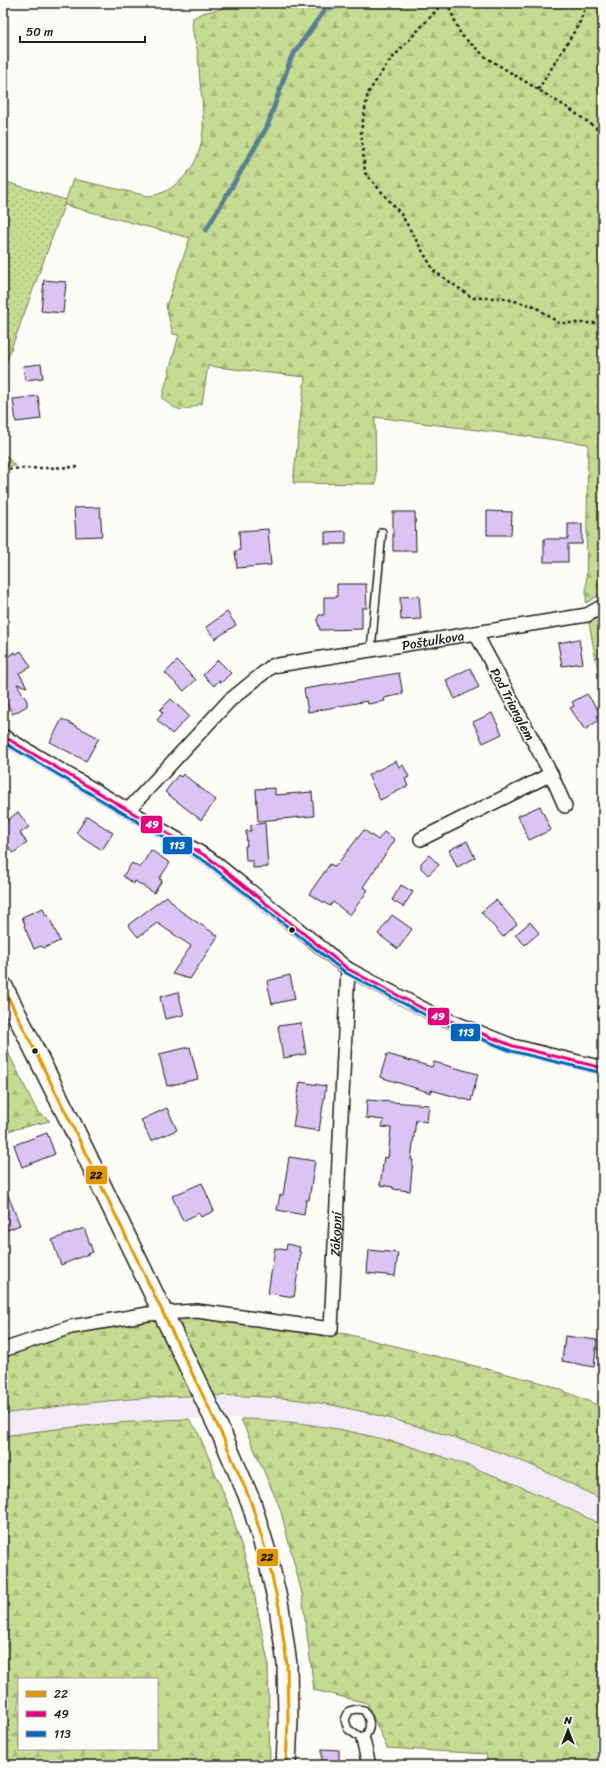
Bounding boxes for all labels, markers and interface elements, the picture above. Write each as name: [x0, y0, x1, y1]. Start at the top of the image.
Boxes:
scale bar: [20, 18, 145, 44]
text: 50 m: [26, 21, 53, 43]
street label: Poštulkova: [400, 624, 466, 657]
street label: Pod Trianglem: [484, 664, 541, 745]
line badge: 49: [140, 815, 163, 834]
text: 49: [144, 815, 159, 834]
line badge: 113: [162, 836, 193, 855]
text: 113: [169, 836, 186, 855]
unlabelled marker: [287, 925, 297, 935]
line badge: 49: [427, 1007, 450, 1026]
text: 49: [430, 1007, 445, 1026]
line badge: 113: [450, 1023, 481, 1042]
text: 113: [458, 1023, 475, 1042]
unlabelled marker: [30, 1046, 40, 1056]
line badge: 22: [85, 1165, 108, 1185]
text: 22: [89, 1166, 103, 1185]
street label: Zákopní: [323, 1210, 349, 1257]
line badge: 22: [256, 1548, 279, 1567]
text: 22: [260, 1548, 274, 1567]
legend: [18, 1678, 158, 1750]
text: 22: [54, 1683, 68, 1705]
text: 49: [54, 1703, 69, 1725]
north arrow: [548, 1710, 588, 1750]
text: N: [563, 1711, 572, 1730]
text: 113: [54, 1723, 71, 1745]

